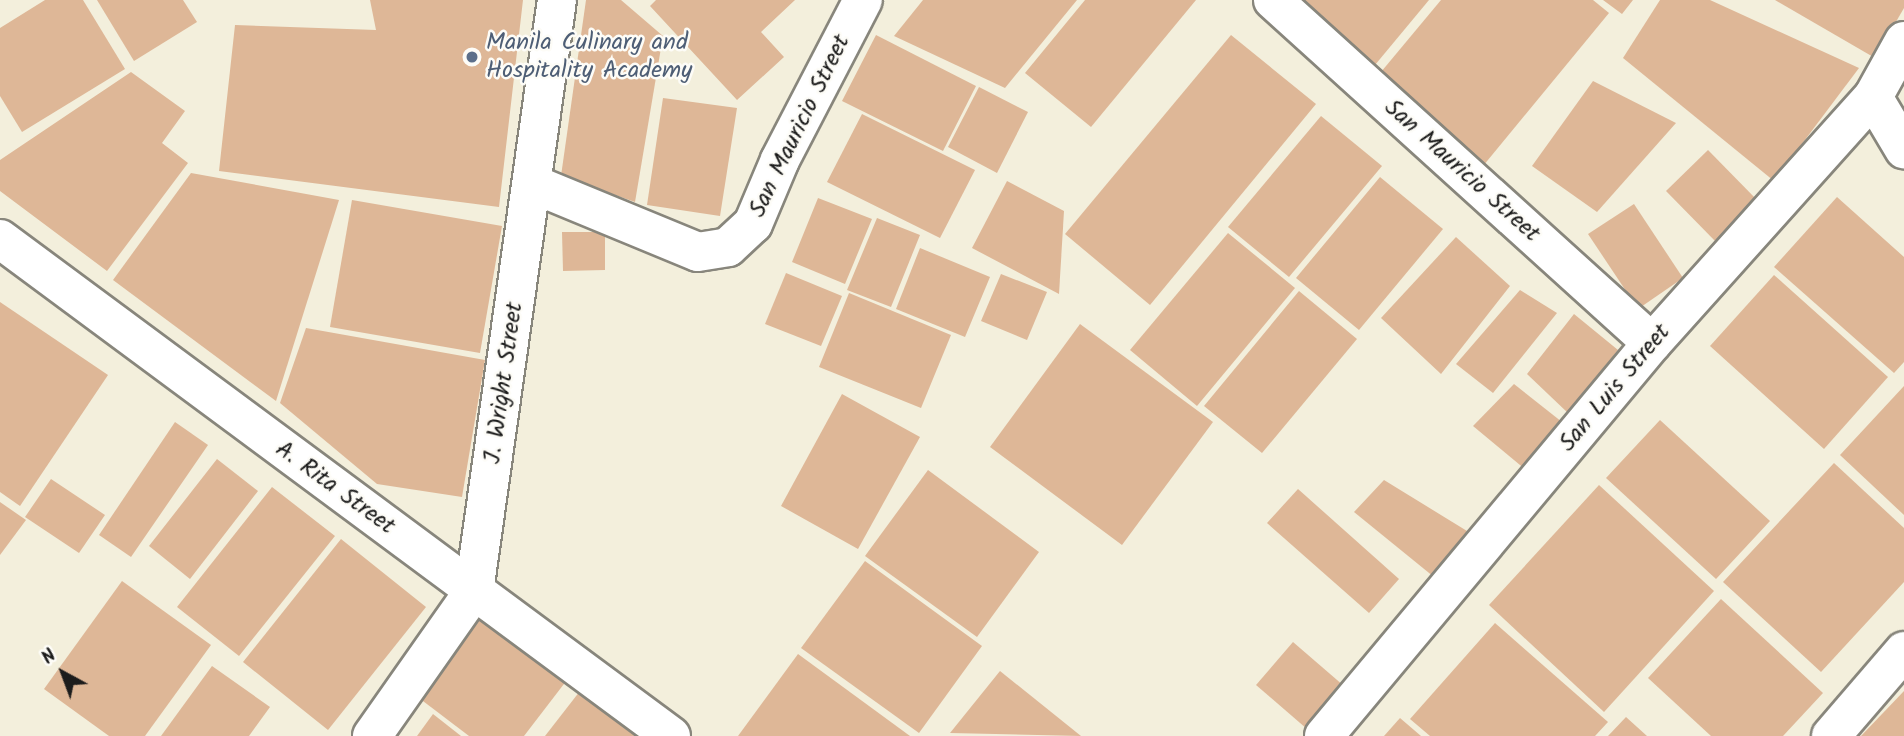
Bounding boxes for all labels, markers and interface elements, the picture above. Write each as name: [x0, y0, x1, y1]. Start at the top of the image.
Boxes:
place label: Manila Culinary and Hospitality Academy: [486, 29, 692, 85]
street label: San Mauricio Street: [743, 30, 857, 222]
marker: Manila Culinary and Hospitality Academy: [464, 49, 480, 65]
street label: San Mauricio Street: [1378, 94, 1546, 248]
street label: J. Wright Street: [478, 300, 530, 466]
street label: San Luis Street: [1553, 318, 1677, 458]
street label: A. Rita Street: [270, 435, 400, 541]
north arrow: [28, 638, 98, 708]
text: N: [35, 642, 64, 672]

